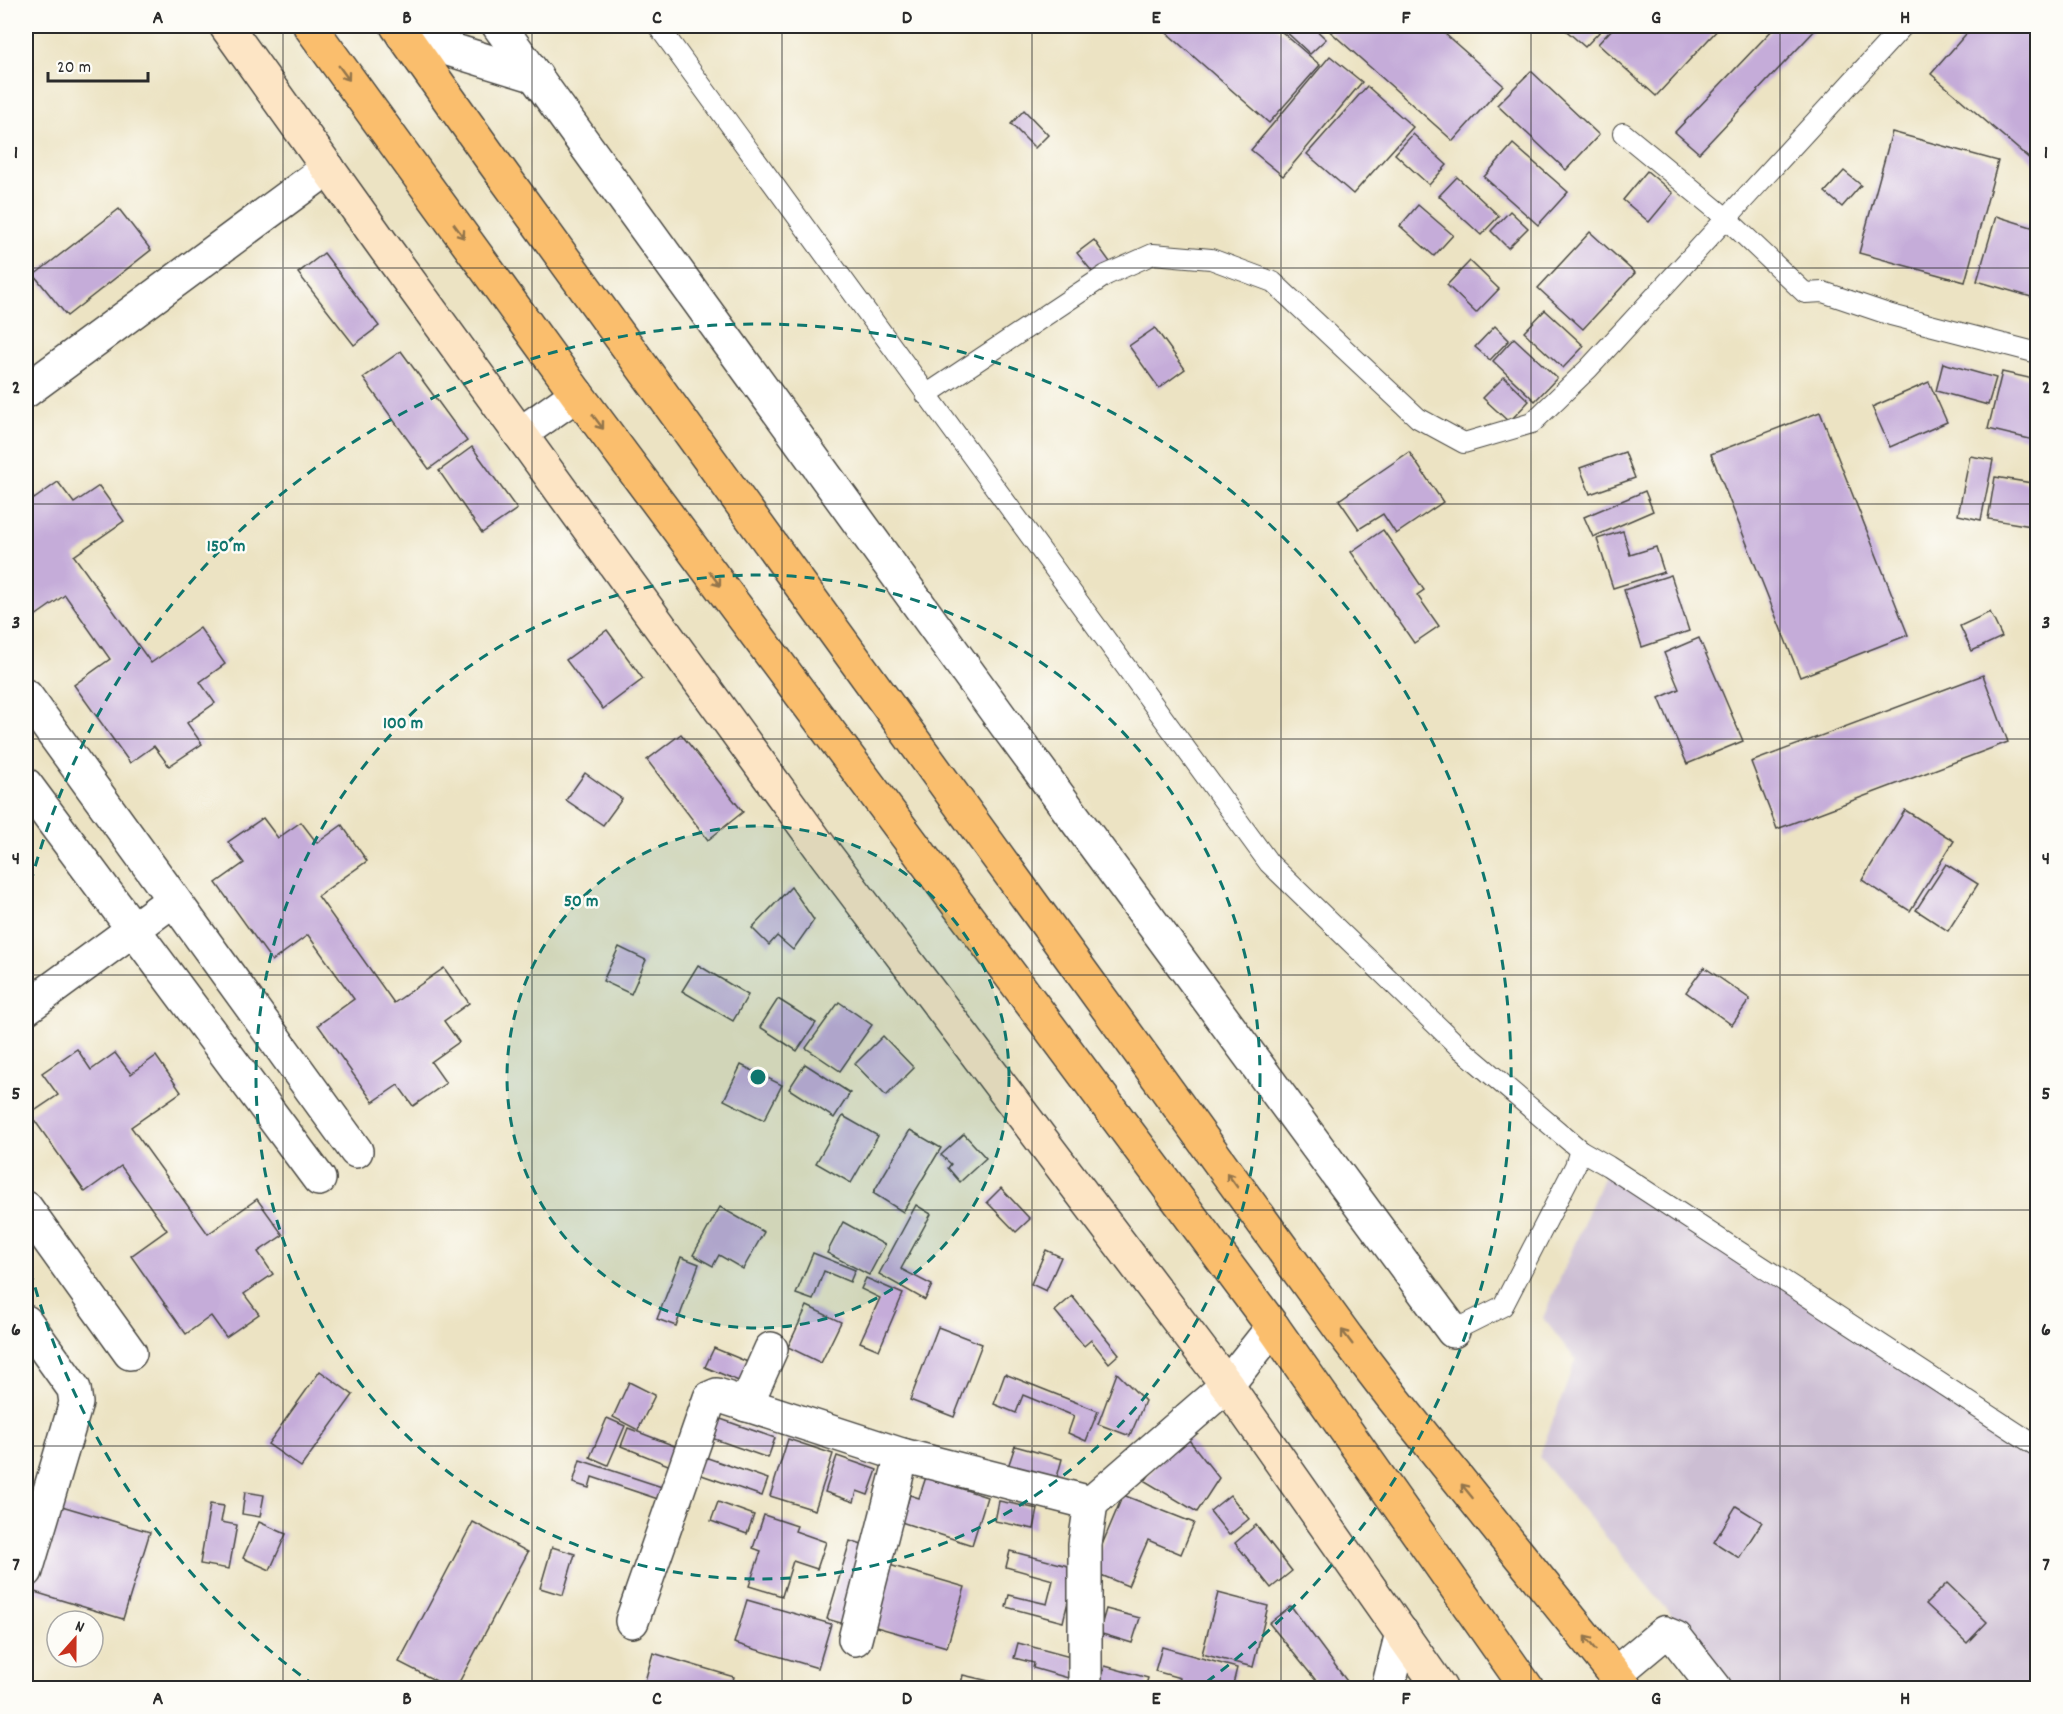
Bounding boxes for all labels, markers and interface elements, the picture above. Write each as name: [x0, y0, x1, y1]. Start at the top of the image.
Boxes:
text: A: [153, 5, 164, 33]
text: B: [402, 5, 412, 33]
text: C: [652, 5, 662, 33]
text: D: [902, 5, 913, 33]
text: E: [1151, 5, 1161, 33]
text: F: [1402, 5, 1412, 33]
text: G: [1651, 5, 1661, 33]
text: H: [1900, 5, 1910, 33]
scale bar: [48, 45, 148, 83]
text: 20 m: [57, 56, 91, 81]
one-way arrow: [338, 64, 351, 80]
text: 1: [14, 140, 18, 168]
text: 1: [2044, 140, 2048, 168]
one-way arrow: [453, 222, 465, 238]
text: 2: [12, 375, 20, 403]
text: 2: [2042, 375, 2050, 403]
one-way arrow: [592, 414, 605, 430]
text: 150 m: [207, 535, 245, 560]
one-way arrow: [709, 570, 721, 586]
text: 3: [12, 610, 20, 638]
text: 3: [2042, 610, 2050, 638]
text: 100 m: [383, 712, 423, 737]
text: 4: [12, 846, 20, 874]
text: 4: [2042, 846, 2050, 874]
text: 50 m: [564, 890, 598, 915]
centre of rings: [748, 1067, 768, 1087]
text: 5: [11, 1081, 21, 1109]
text: 5: [2041, 1081, 2051, 1109]
one-way arrow: [1226, 1172, 1239, 1188]
text: 6: [11, 1317, 21, 1345]
text: 6: [2041, 1317, 2051, 1345]
one-way arrow: [1341, 1330, 1353, 1346]
one-way arrow: [1461, 1483, 1474, 1499]
text: 7: [12, 1552, 20, 1580]
text: 7: [2042, 1552, 2050, 1580]
north arrow: [45, 1609, 105, 1669]
text: N: [72, 1615, 87, 1640]
one-way arrow: [1583, 1635, 1596, 1651]
text: A: [153, 1686, 164, 1714]
text: B: [402, 1686, 412, 1714]
text: C: [652, 1686, 662, 1714]
text: D: [902, 1686, 913, 1714]
text: E: [1151, 1686, 1161, 1714]
text: F: [1402, 1686, 1412, 1714]
text: G: [1651, 1686, 1661, 1714]
text: H: [1900, 1686, 1910, 1714]

